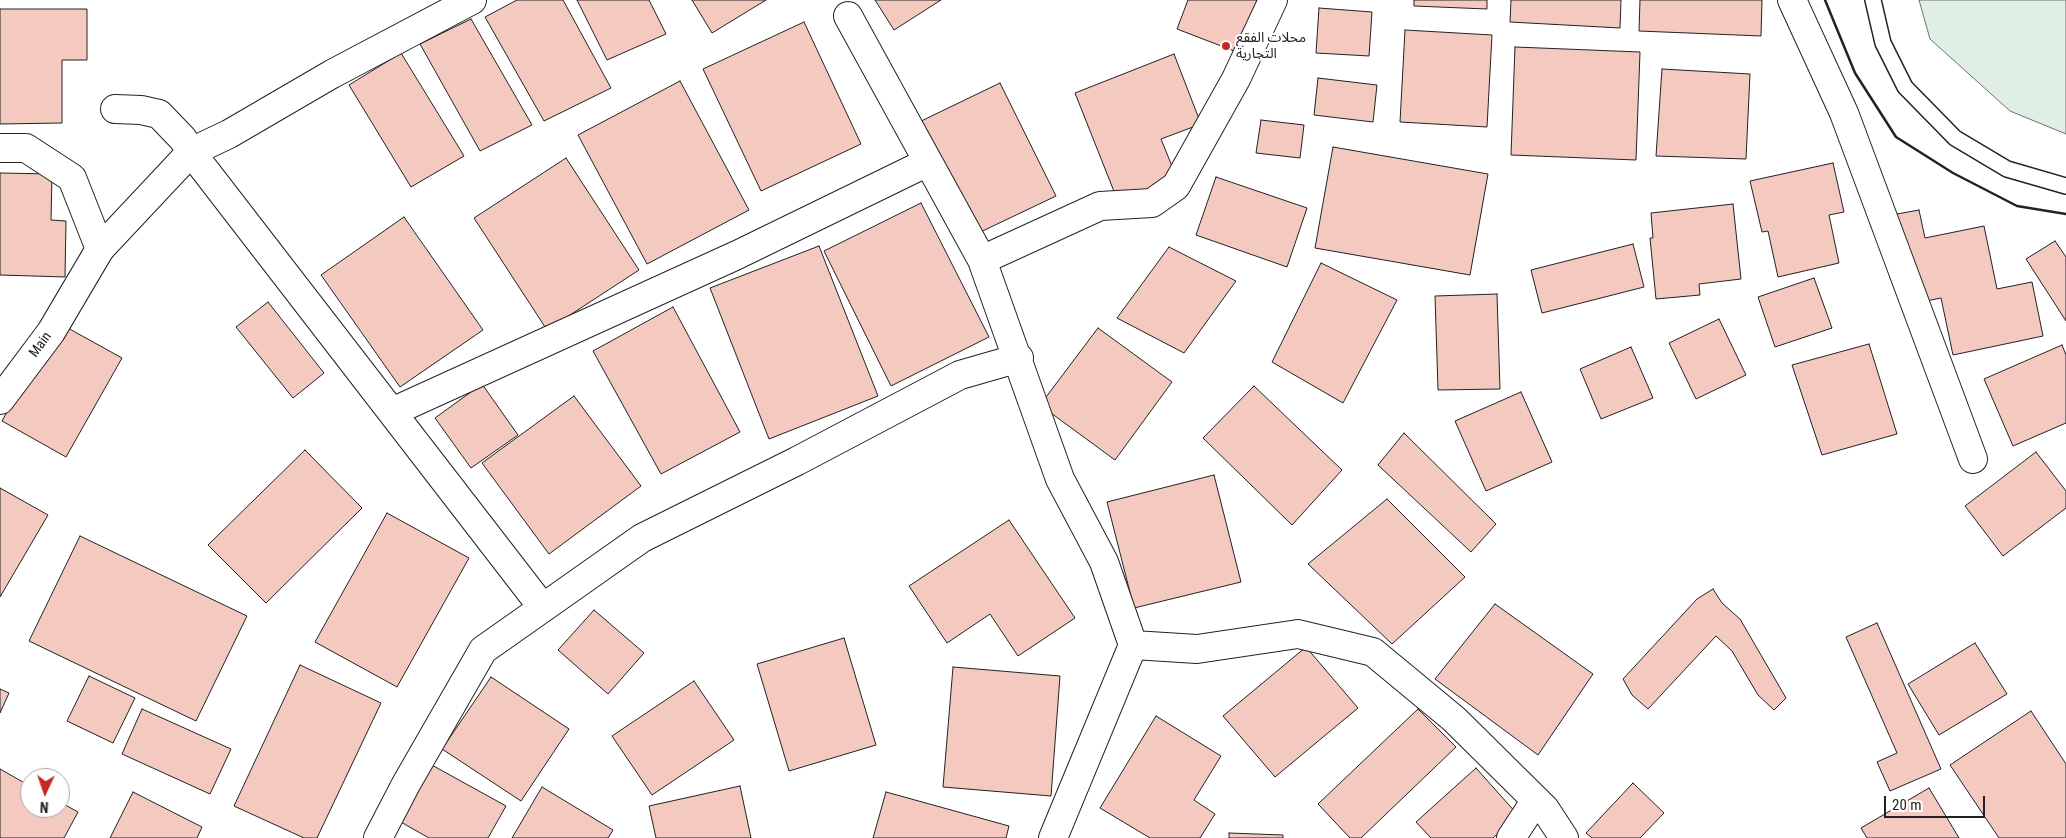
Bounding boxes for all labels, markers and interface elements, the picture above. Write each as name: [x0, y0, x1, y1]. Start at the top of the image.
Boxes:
place label: محلات الفقع التجارية: [1236, 30, 1306, 62]
marker: محلات الفقع التجارية: [1220, 40, 1232, 52]
street label: Main: [26, 329, 56, 361]
north arrow: [20, 768, 70, 818]
scale bar: [1886, 786, 1987, 818]
text: 20 m: [1892, 796, 1922, 814]
text: N: [40, 799, 49, 815]

